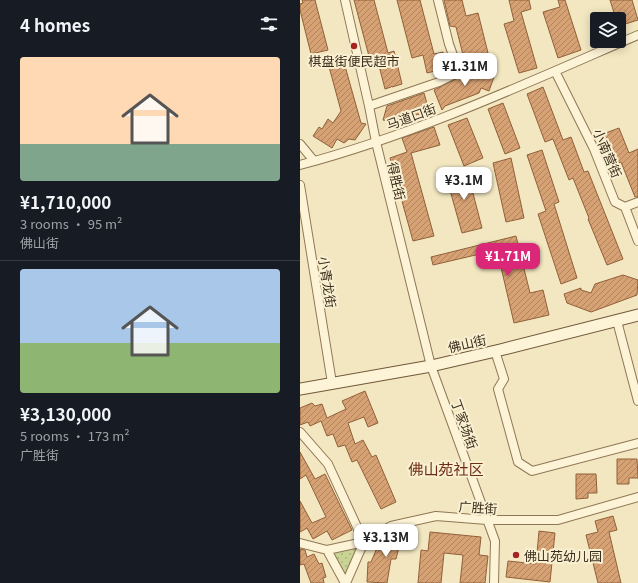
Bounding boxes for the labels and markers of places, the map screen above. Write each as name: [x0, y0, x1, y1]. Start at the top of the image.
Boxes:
marker: 棋盘街便民超市: [349, 41, 359, 51]
place label: 棋盘街便民超市: [308, 51, 400, 70]
pin: ¥1.31M: [432, 53, 498, 87]
pin: ¥3.1M: [436, 167, 492, 201]
pin: ¥1.71M: [475, 243, 541, 277]
pin: ¥3.13M: [353, 524, 419, 558]
place label: 佛山苑幼儿园: [524, 546, 602, 565]
marker: 佛山苑幼儿园: [511, 550, 521, 560]

